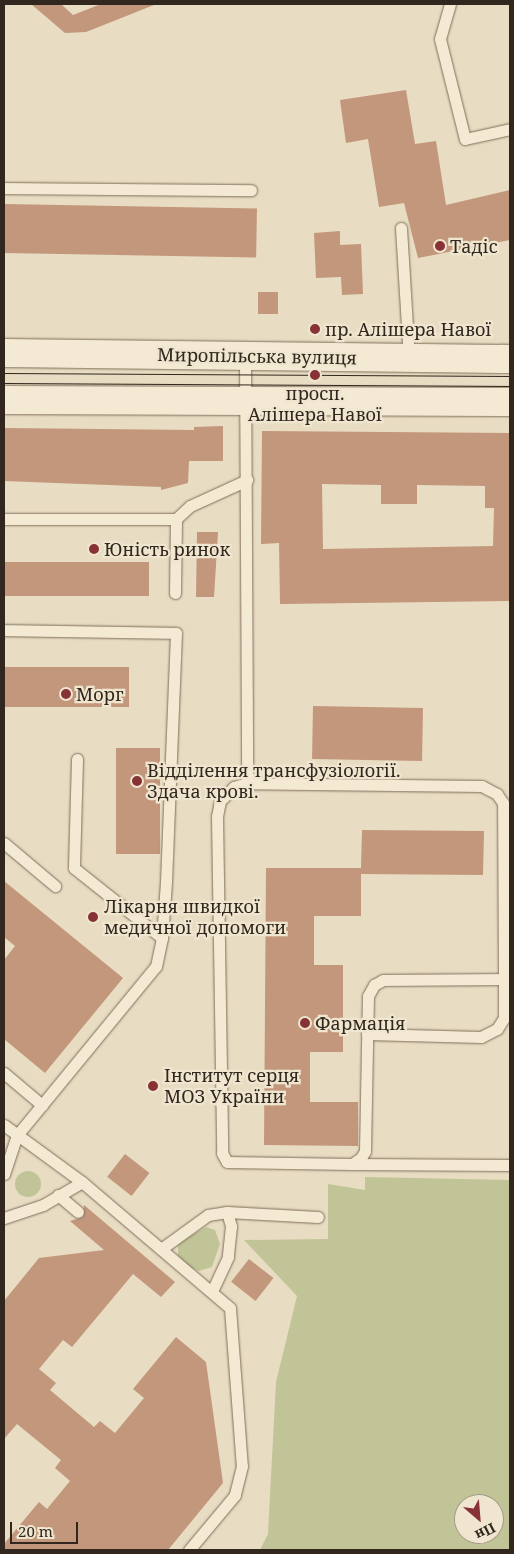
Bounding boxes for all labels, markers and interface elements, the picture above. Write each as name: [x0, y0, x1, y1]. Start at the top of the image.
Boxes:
place label: Тадіс: [450, 235, 498, 257]
marker: Тадіс: [434, 240, 446, 252]
place label: пр. Алішера Навої: [325, 318, 492, 340]
marker: пр. Алішера Навої: [309, 323, 321, 335]
street label: Миропільська вулиця: [157, 343, 357, 369]
marker: просп. Алішера Навої: [309, 369, 321, 381]
place label: просп. Алішера Навої: [248, 383, 382, 426]
place label: Юність ринок: [104, 538, 230, 560]
marker: Юність ринок: [88, 543, 100, 555]
place label: Морг: [76, 683, 124, 705]
marker: Морг: [60, 688, 72, 700]
place label: Відділення трансфузіології. Здача крові.: [147, 760, 401, 802]
marker: Відділення трансфузіології. Здача крові.: [131, 775, 143, 787]
place label: Лікарня швидкої медичної допомоги: [104, 896, 286, 939]
marker: Лікарня швидкої медичної допомоги: [86, 910, 100, 924]
place label: Фармація: [315, 1012, 406, 1034]
marker: Фармація: [299, 1017, 311, 1029]
place label: Інститут серця МОЗ України: [164, 1065, 299, 1108]
marker: Інститут серця МОЗ України: [146, 1079, 160, 1093]
north arrow: [454, 1494, 504, 1544]
scale bar: [12, 1512, 80, 1544]
text: Пн: [472, 1519, 499, 1545]
text: 20 m: [18, 1521, 53, 1541]

